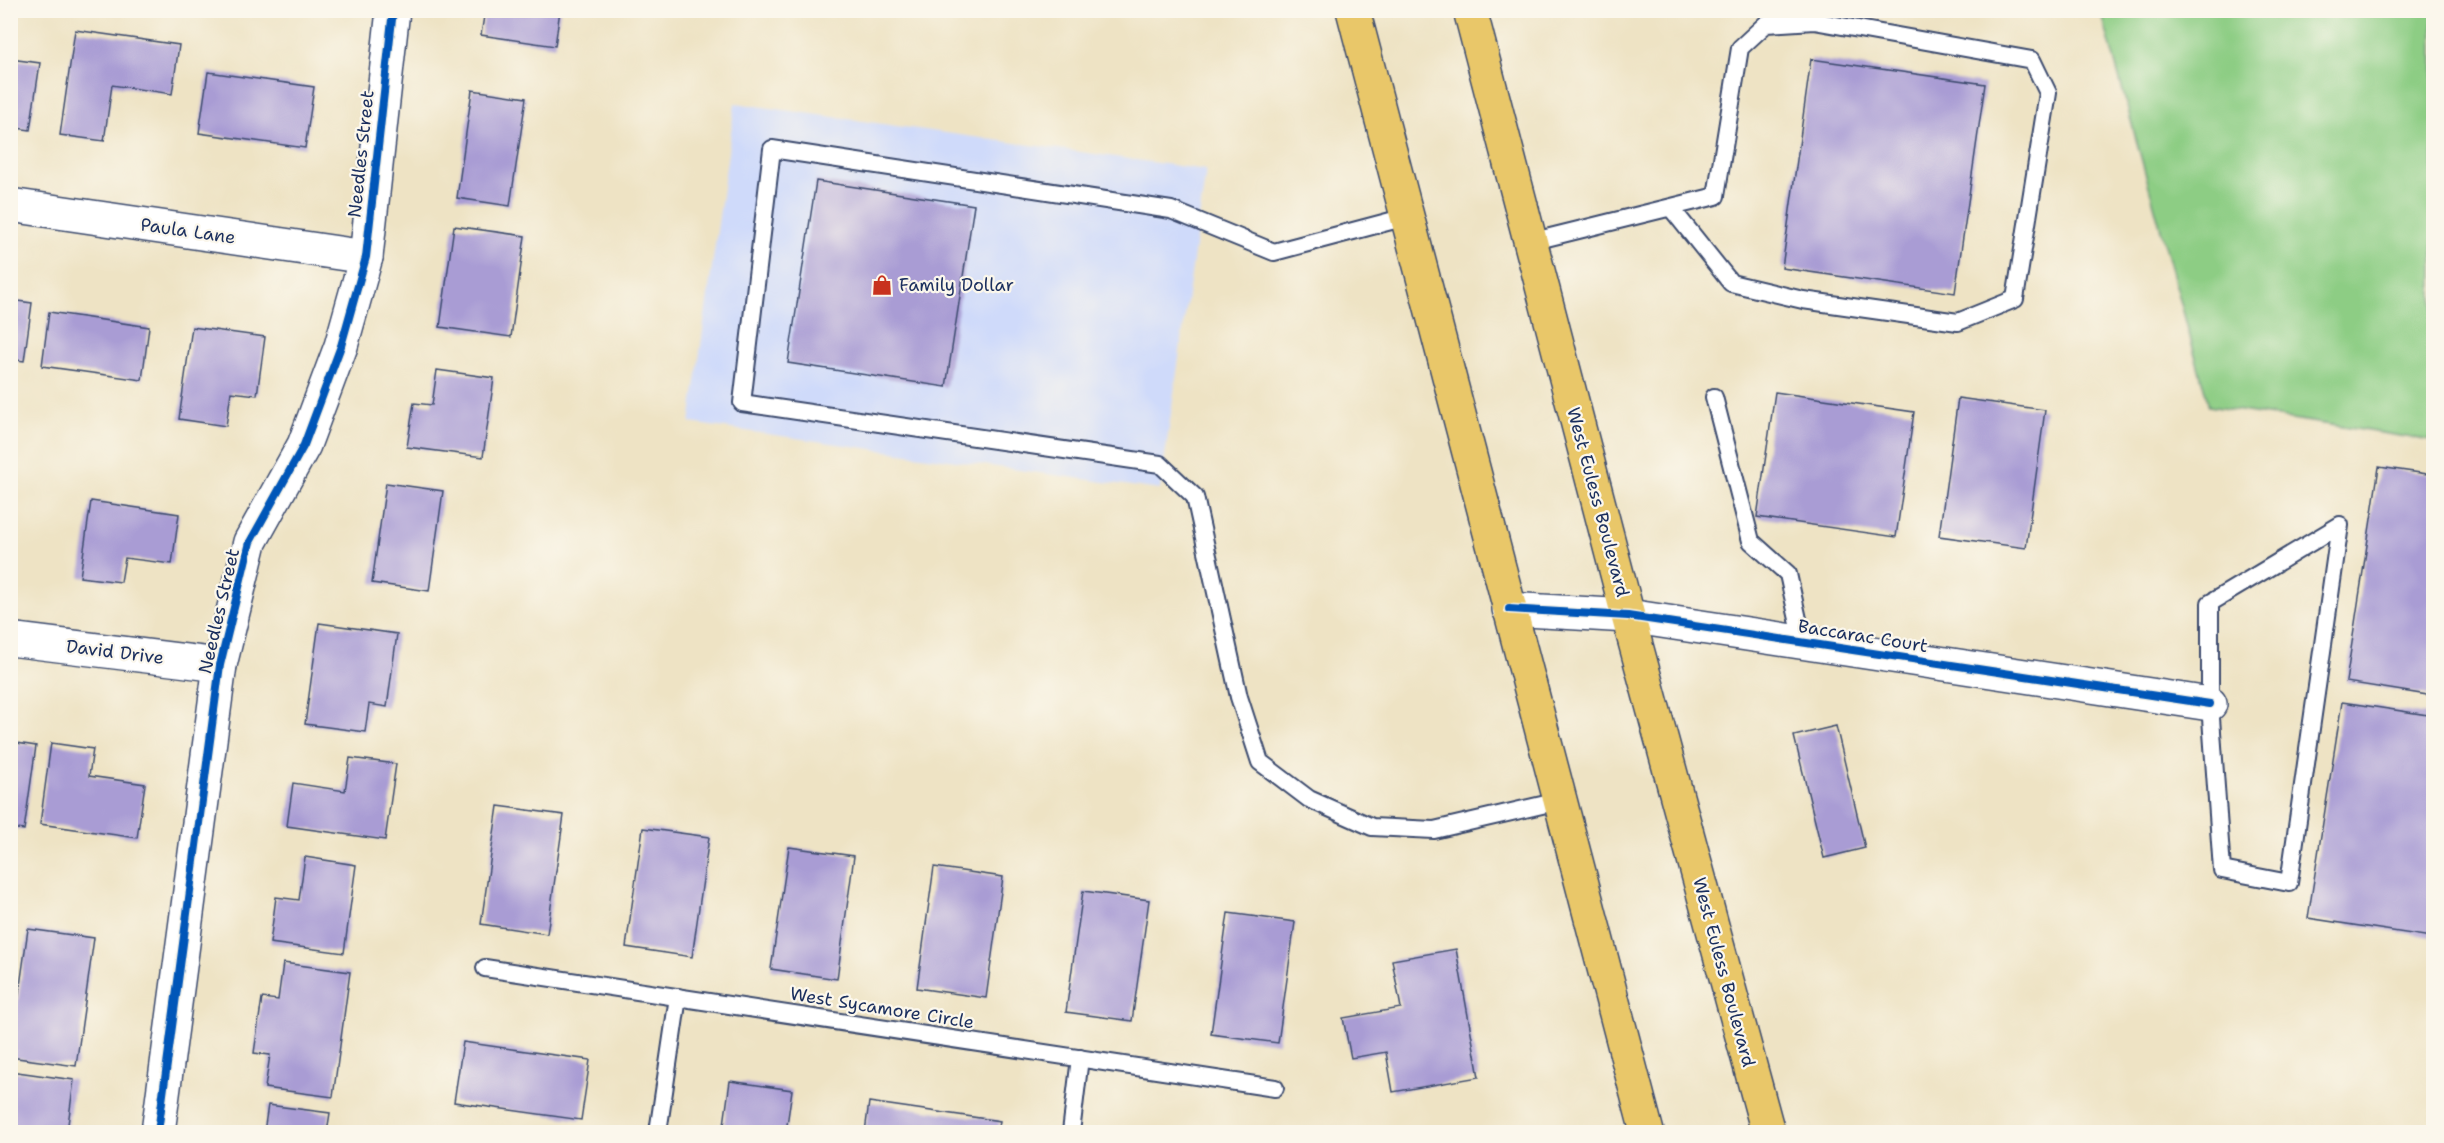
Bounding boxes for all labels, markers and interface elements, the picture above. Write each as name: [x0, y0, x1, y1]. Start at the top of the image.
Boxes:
street label: Needles Street: [342, 89, 380, 219]
street label: Paula Lane: [139, 212, 237, 250]
shop icon: Family Dollar: [870, 273, 894, 297]
place label: Family Dollar: [899, 273, 1014, 297]
street label: West Euless Boulevard: [1561, 405, 1635, 599]
street label: Needles Street: [193, 546, 245, 676]
street label: Baccarac Court: [1796, 614, 1930, 658]
street label: David Drive: [65, 634, 165, 670]
street label: West Euless Boulevard: [1687, 875, 1761, 1069]
street label: West Sycamore Circle: [788, 982, 976, 1034]

